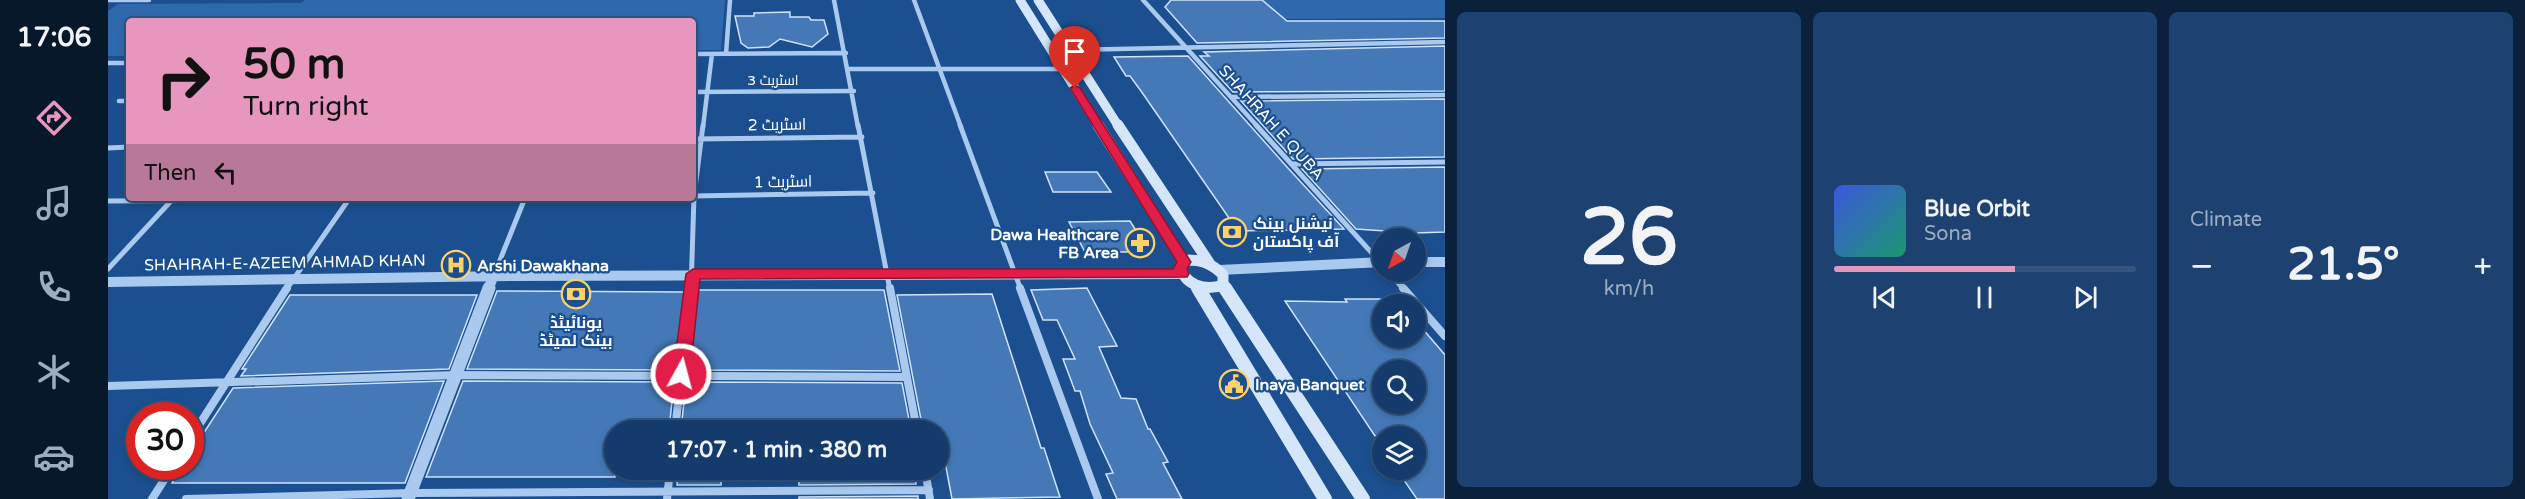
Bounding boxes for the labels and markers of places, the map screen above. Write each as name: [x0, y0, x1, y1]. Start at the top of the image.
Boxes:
pin: [1049, 26, 1100, 88]
place label: نیشنل بینک آف پاکستان: [1253, 214, 1339, 253]
bank icon: نیشنل بینک آف پاکستان: [1216, 216, 1248, 248]
place label: Dawa Healthcare FB Area: [990, 225, 1119, 263]
pharmacy icon: Dawa Healthcare FB Area: [1124, 227, 1156, 259]
hospital icon: Arshi Dawakhana: [440, 249, 472, 281]
place label: Arshi Dawakhana: [477, 256, 609, 276]
bank icon: یونائیٹڈ بینک لمیٹڈ: [560, 278, 592, 310]
place label: یونائیٹڈ بینک لمیٹڈ: [540, 313, 612, 351]
public building icon: Inaya Banquet: [1218, 368, 1250, 400]
place label: Inaya Banquet: [1255, 375, 1365, 395]

